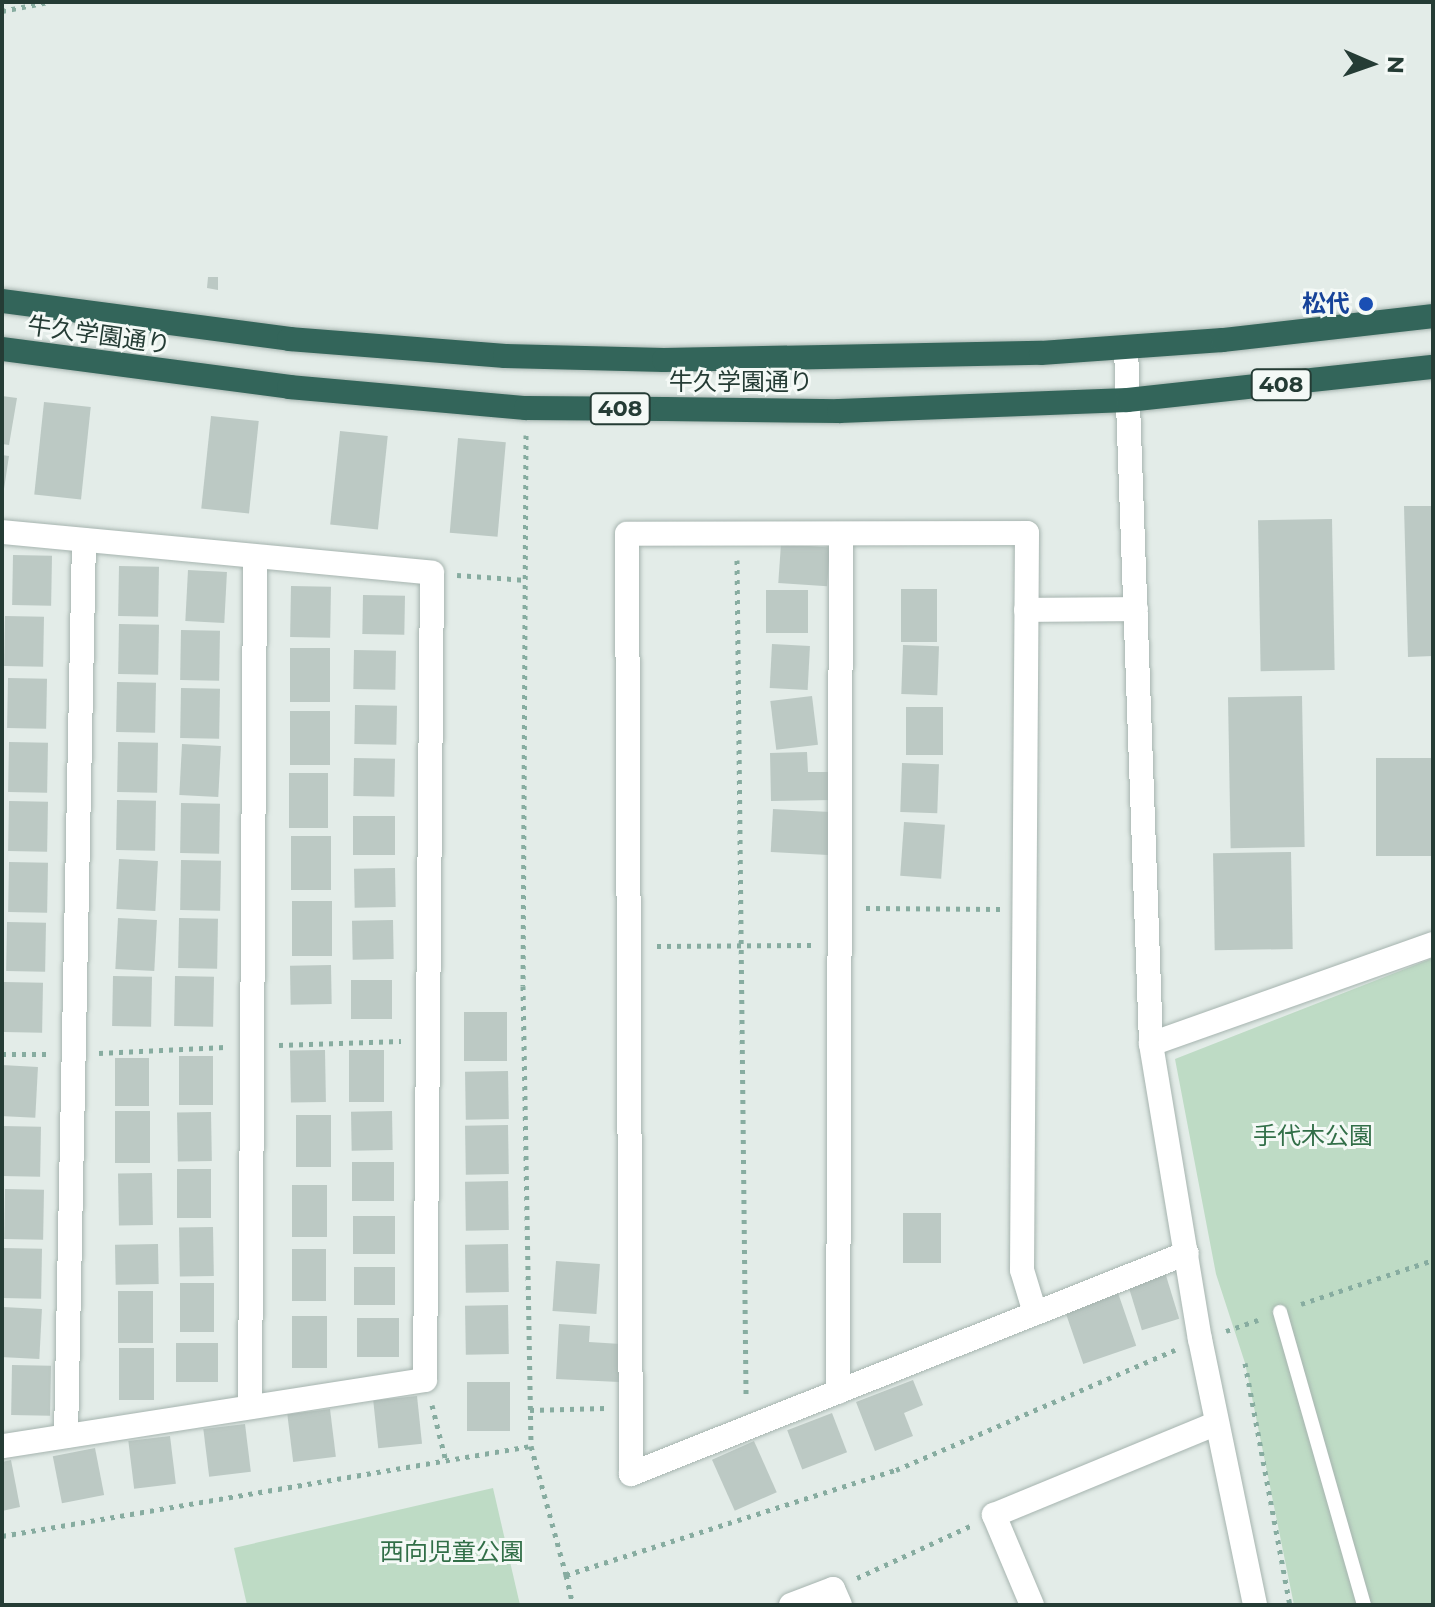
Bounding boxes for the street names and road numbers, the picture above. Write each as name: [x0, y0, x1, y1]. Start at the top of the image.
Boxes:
street label: 牛久学園通り: [26, 311, 172, 359]
road number: 408: [1249, 367, 1313, 403]
street label: 牛久学園通り: [669, 368, 813, 396]
road number: 408: [588, 391, 652, 427]

